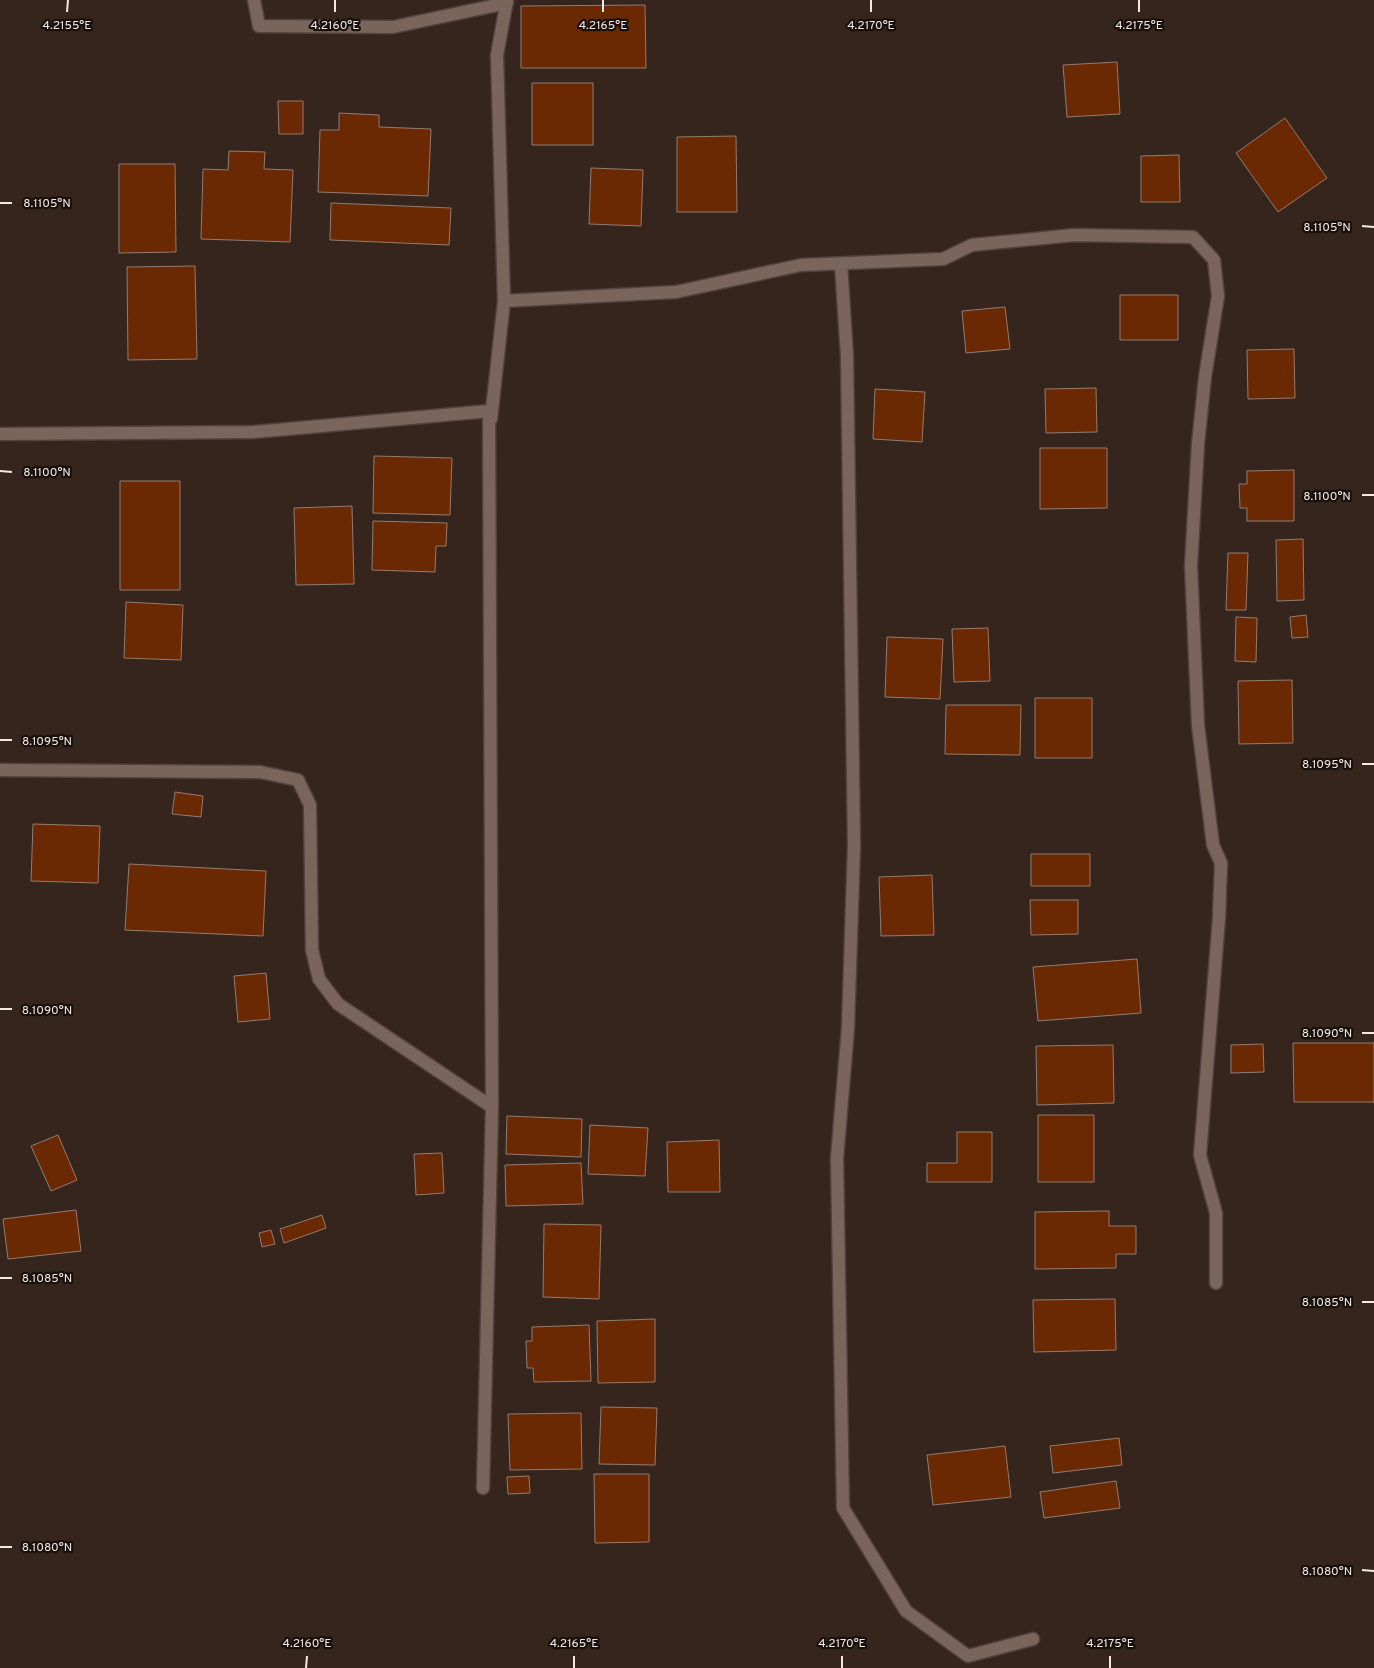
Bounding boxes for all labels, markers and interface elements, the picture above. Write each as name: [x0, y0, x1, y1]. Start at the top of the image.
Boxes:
text: 4.2155°E: [43, 18, 91, 34]
text: 4.2160°E: [311, 18, 359, 34]
text: 4.2165°E: [579, 18, 627, 34]
text: 4.2170°E: [847, 18, 895, 34]
text: 4.2175°E: [1115, 18, 1163, 34]
text: 8.1105°N: [23, 196, 71, 212]
text: 8.1105°N: [1303, 220, 1351, 236]
text: 8.1100°N: [23, 465, 71, 481]
text: 8.1100°N: [1303, 489, 1351, 505]
text: 8.1095°N: [22, 734, 72, 750]
text: 8.1095°N: [1302, 757, 1352, 773]
text: 8.1090°N: [22, 1003, 72, 1019]
text: 8.1090°N: [1302, 1026, 1352, 1042]
text: 8.1085°N: [22, 1271, 72, 1287]
text: 8.1085°N: [1302, 1295, 1352, 1311]
text: 8.1080°N: [22, 1540, 72, 1556]
text: 8.1080°N: [1302, 1564, 1352, 1580]
text: 4.2160°E: [283, 1636, 331, 1652]
text: 4.2165°E: [550, 1636, 598, 1652]
text: 4.2170°E: [818, 1636, 866, 1652]
text: 4.2175°E: [1086, 1636, 1134, 1652]

